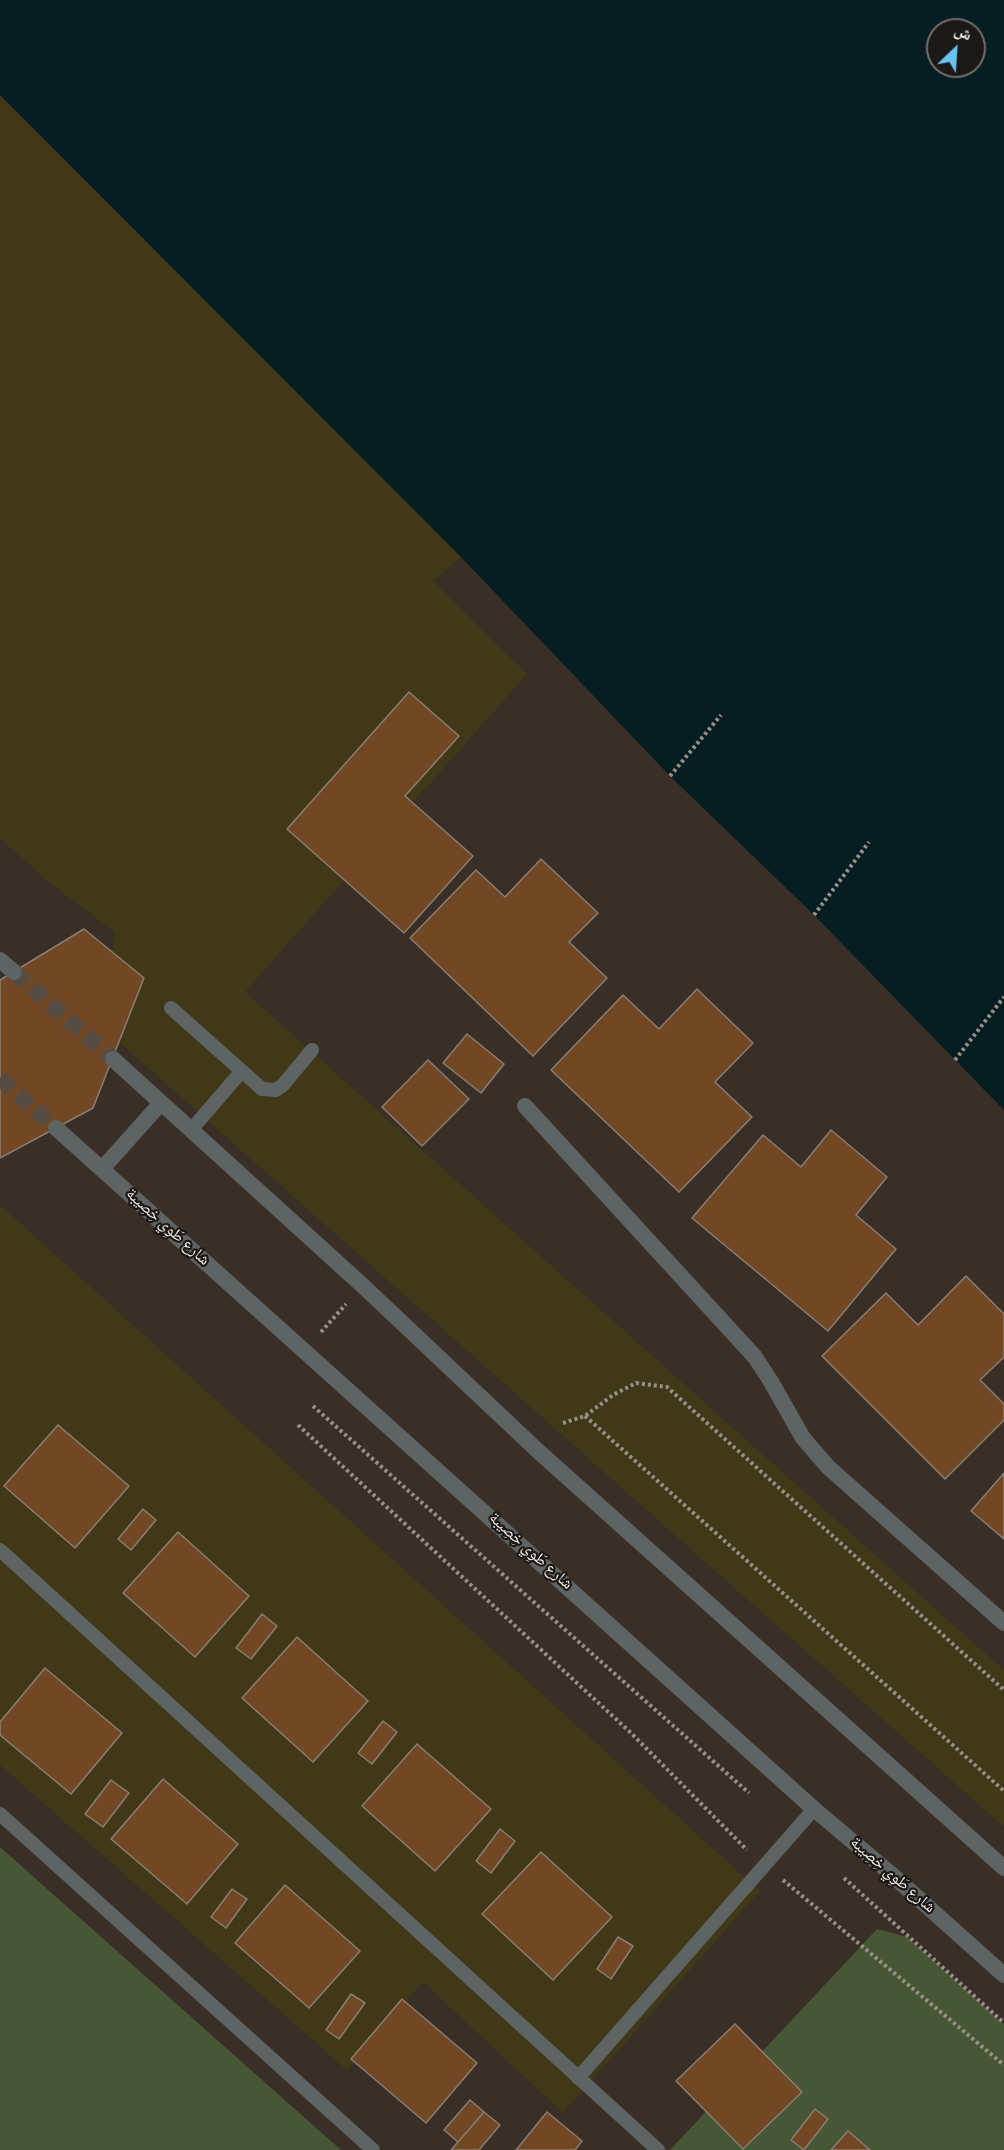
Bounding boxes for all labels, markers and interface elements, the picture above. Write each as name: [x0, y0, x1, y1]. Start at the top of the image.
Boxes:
north arrow: [926, 18, 986, 78]
text: ش: [951, 21, 975, 46]
street label: شارع طَوِي خِصِيبة: [121, 1185, 213, 1271]
street label: شارع طَوِي خِصِيبة: [484, 1509, 576, 1595]
street label: شارع طَوِي خِصِيبة: [846, 1834, 938, 1918]

